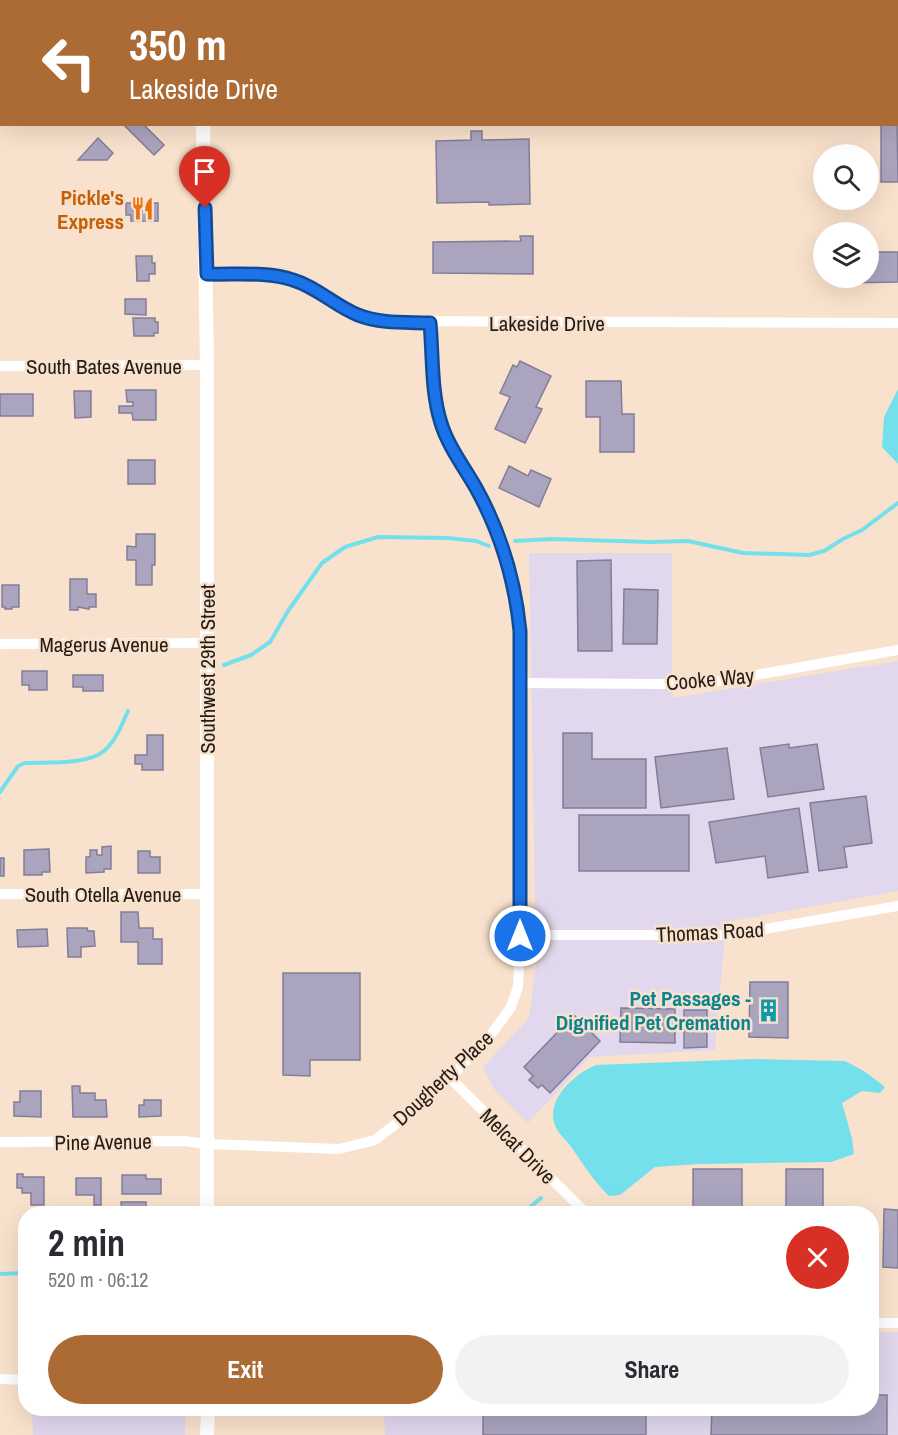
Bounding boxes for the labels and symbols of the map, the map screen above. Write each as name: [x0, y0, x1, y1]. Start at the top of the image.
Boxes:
pin: [179, 146, 230, 208]
place label: Pickle's Express: [57, 183, 124, 236]
restaurant icon: Pickle's Express: [129, 196, 155, 222]
street label: Lakeside Drive: [489, 309, 605, 338]
street label: South Bates Avenue: [26, 352, 182, 381]
street label: Southwest 29th Street: [193, 584, 222, 754]
street label: Magerus Avenue: [40, 630, 168, 659]
street label: Cooke Way: [665, 661, 756, 697]
street label: South Otella Avenue: [25, 880, 181, 909]
position arrow: [488, 904, 552, 968]
street label: Thomas Road: [655, 915, 765, 949]
place label: Pet Passages - Dignified Pet Cremation: [556, 984, 751, 1037]
building icon: Pet Passages - Dignified Pet Cremation: [756, 997, 782, 1023]
street label: Dougherty Place: [387, 1024, 499, 1132]
street label: Melcat Drive: [474, 1102, 562, 1190]
street label: Pine Avenue: [54, 1127, 152, 1157]

